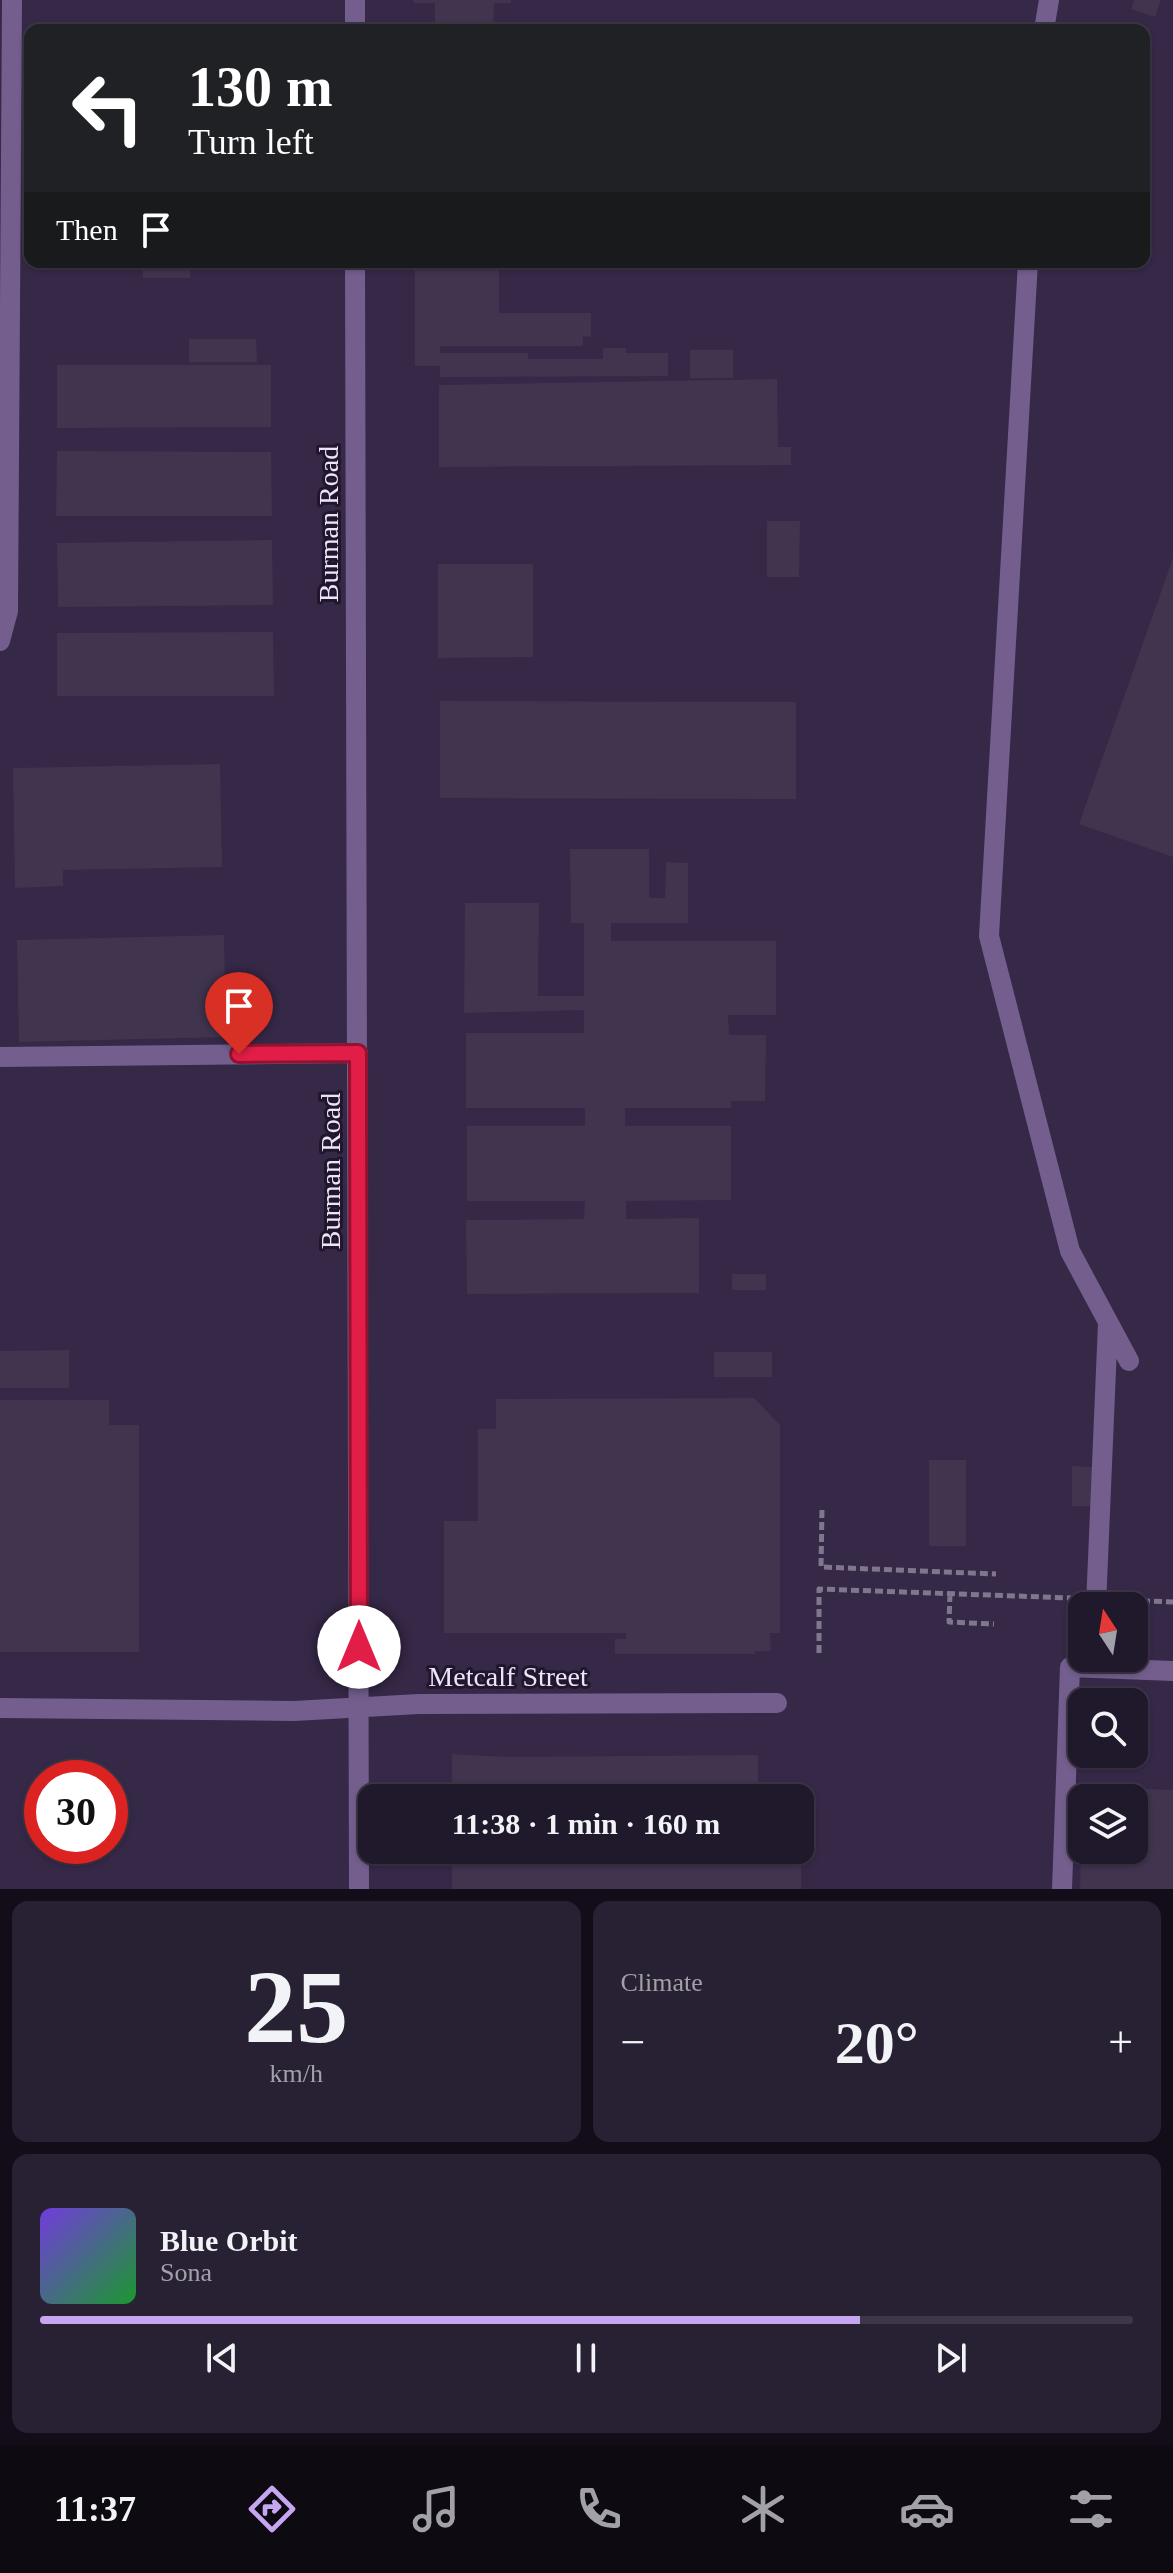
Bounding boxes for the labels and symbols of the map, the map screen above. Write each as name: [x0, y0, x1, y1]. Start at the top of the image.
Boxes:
street label: Burman Road: [313, 446, 344, 602]
pin: [205, 972, 273, 1054]
street label: Burman Road: [315, 1093, 346, 1249]
north arrow: [1068, 1592, 1148, 1672]
position arrow: [317, 1605, 401, 1689]
street label: Metcalf Street: [428, 1661, 588, 1692]
speed limit sign: 30: [24, 1760, 128, 1864]

